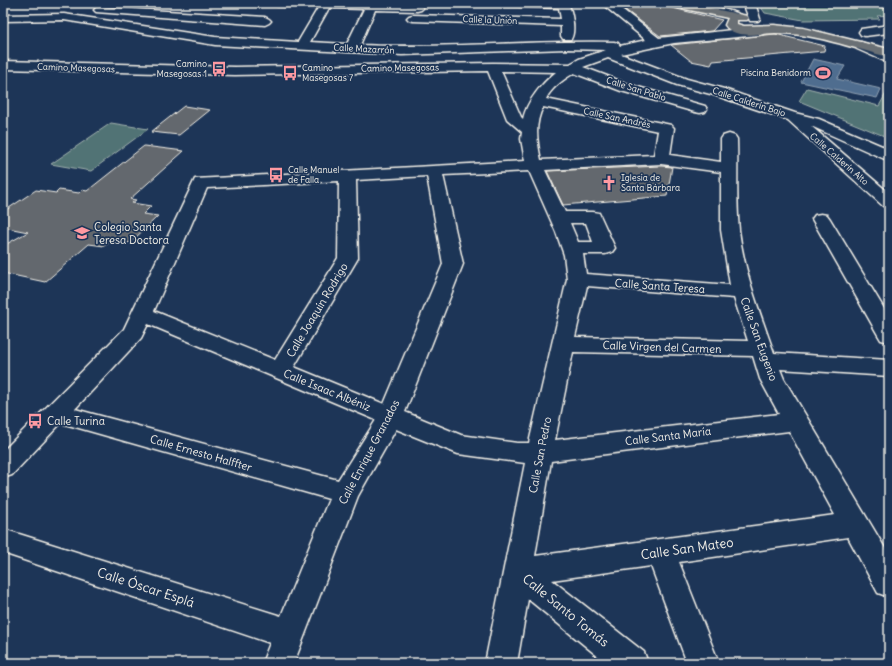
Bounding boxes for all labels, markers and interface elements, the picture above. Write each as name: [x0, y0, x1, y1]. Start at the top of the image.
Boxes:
street label: Calle la Unión: [462, 13, 518, 26]
street label: Calle Mazarrón: [333, 41, 395, 56]
place label: Camino Masegosas 1: [157, 58, 207, 79]
bus stop icon: Camino Masegosas 1: [210, 60, 228, 78]
street label: Camino Masegosas: [37, 61, 115, 74]
street label: Camino Masegosas: [361, 61, 439, 74]
place label: Camino Masegosas 7: [302, 62, 354, 83]
bus stop icon: Camino Masegosas 7: [281, 64, 299, 82]
sports icon: Piscina Benidorm: [814, 64, 832, 82]
place label: Piscina Benidorm: [741, 67, 811, 78]
street label: Calle San Pablo: [605, 74, 667, 103]
street label: Calle Calderín Bajo: [711, 85, 787, 119]
street label: Calle San Andrés: [583, 105, 652, 130]
street label: Calle Calderín Alto: [808, 130, 871, 187]
place label: Calle Manuel de Falla: [288, 164, 340, 185]
bus stop icon: Calle Manuel de Falla: [267, 166, 285, 184]
place label: Iglesia de Santa Bárbara: [621, 172, 680, 193]
church icon: Iglesia de Santa Bárbara: [600, 174, 618, 192]
place label: Colegio Santa Teresa Doctora: [94, 220, 169, 247]
school or university icon: Colegio Santa Teresa Doctora: [73, 224, 91, 242]
street label: Calle Joaquín Rodrigo: [283, 260, 351, 360]
street label: Calle Santa Teresa: [614, 276, 706, 296]
street label: Calle San Eugenio: [737, 295, 781, 383]
street label: Calle Virgen del Carmen: [602, 338, 722, 356]
street label: Calle Isaac Albéniz: [281, 366, 373, 414]
street label: Calle Enrique Granados: [335, 397, 403, 507]
bus stop icon: Calle Turina: [26, 412, 44, 430]
place label: Calle Turina: [47, 414, 105, 428]
street label: Calle San Pedro: [526, 416, 554, 494]
street label: Calle Santa María: [624, 424, 712, 448]
street label: Calle Ernesto Halffter: [148, 432, 254, 474]
street label: Calle San Mateo: [640, 534, 735, 563]
street label: Calle Óscar Esplá: [95, 563, 197, 611]
street label: Calle Santo Tomás: [519, 570, 613, 651]

